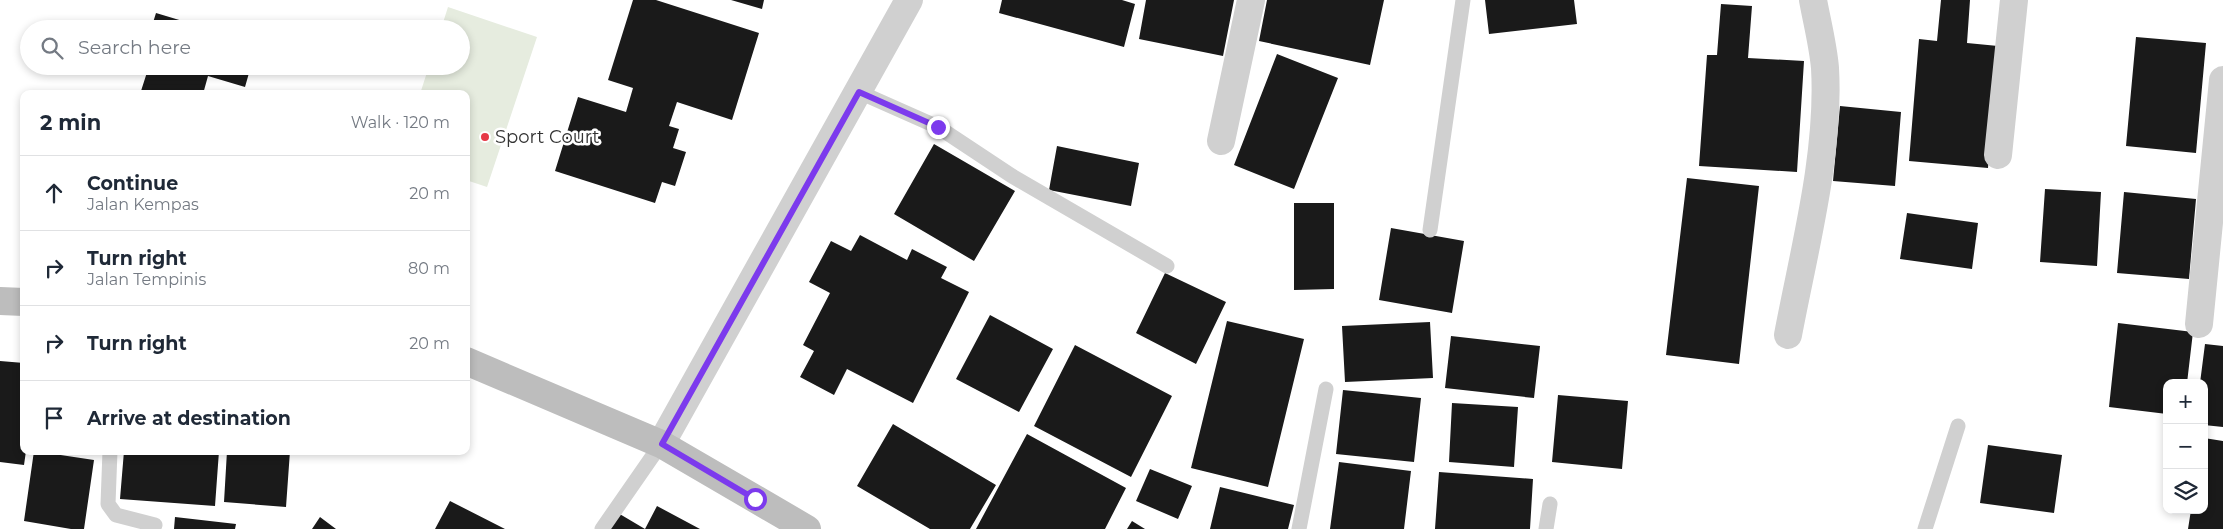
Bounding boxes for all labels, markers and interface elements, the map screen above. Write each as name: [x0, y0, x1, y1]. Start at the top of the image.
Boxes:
search box: [20, 20, 470, 75]
icon: search: [38, 34, 66, 62]
text: Search here: [78, 36, 191, 59]
text: 2 min: [40, 110, 101, 135]
text: Walk · 120 m: [351, 113, 450, 132]
route end: [927, 116, 950, 139]
place label: Sport Court: [495, 126, 600, 148]
marker: Sport Court: [479, 131, 491, 143]
text: Continue: [87, 172, 178, 195]
icon: ahead: [40, 179, 68, 207]
text: 20 m: [409, 184, 450, 203]
text: Jalan Kempas: [87, 195, 199, 214]
text: Turn right: [87, 247, 187, 270]
icon: right: [40, 254, 68, 282]
text: 80 m: [408, 259, 450, 278]
text: Jalan Tempinis: [87, 270, 206, 289]
icon: right: [40, 329, 68, 357]
text: Turn right: [87, 332, 187, 355]
text: 20 m: [409, 334, 450, 353]
map controls: [2163, 379, 2208, 514]
button: +: [2163, 379, 2208, 424]
icon: arrive: [40, 404, 68, 432]
text: Arrive at destination: [87, 407, 291, 430]
button: −: [2163, 424, 2208, 469]
button: layers: [2163, 469, 2208, 514]
route start: [744, 488, 767, 511]

